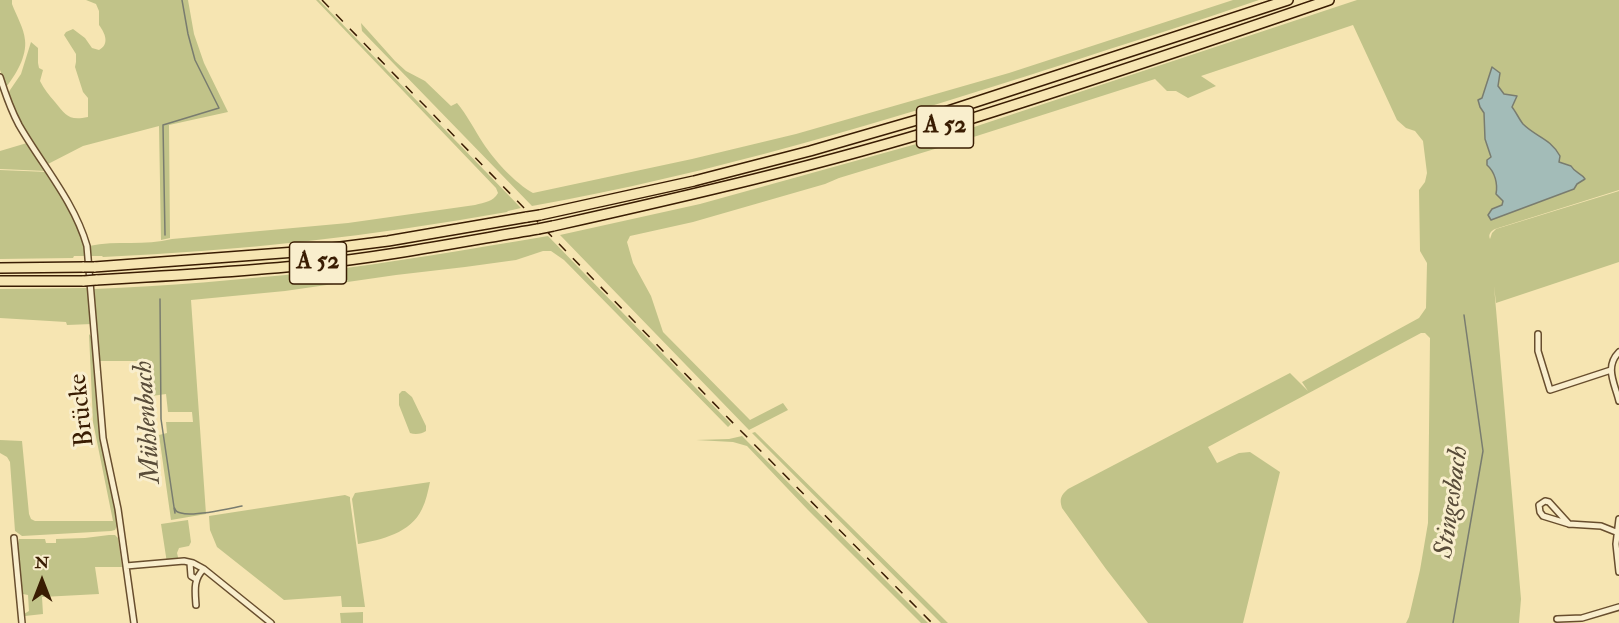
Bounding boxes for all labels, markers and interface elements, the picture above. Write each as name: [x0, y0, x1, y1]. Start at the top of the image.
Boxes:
road number: A 52: [916, 106, 974, 148]
road number: A 52: [290, 242, 346, 284]
water label: Mühlenbach: [129, 359, 169, 485]
street label: Brücke: [64, 372, 102, 448]
water label: Stingesbach: [1429, 444, 1477, 560]
north arrow: [12, 551, 72, 611]
text: N: [35, 553, 49, 573]

